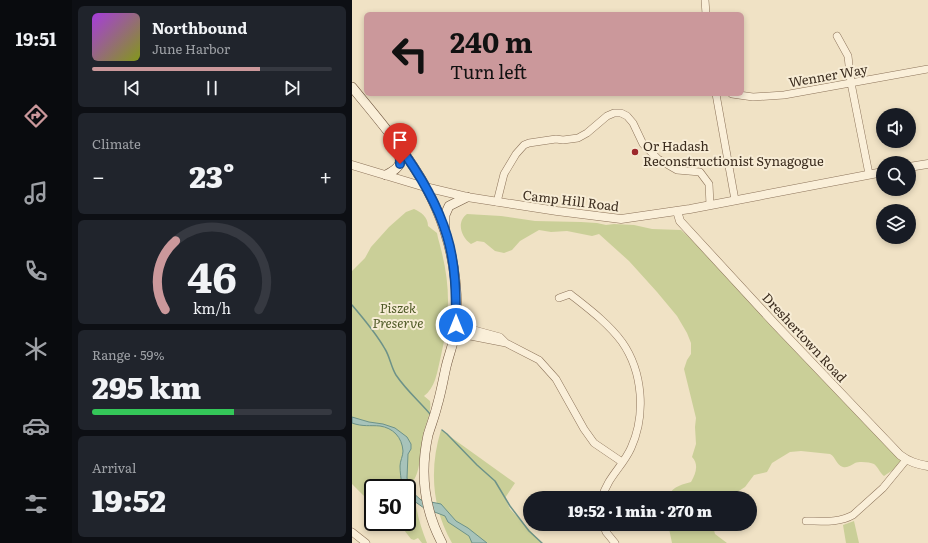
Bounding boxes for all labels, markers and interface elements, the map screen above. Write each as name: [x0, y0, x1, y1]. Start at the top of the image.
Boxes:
text: Northbound: [152, 16, 247, 39]
text: 240 m: [450, 20, 533, 62]
text: 19:51: [16, 25, 57, 52]
icon: left: [384, 28, 436, 80]
text: June Harbor: [152, 39, 230, 58]
text: Turn left: [450, 58, 527, 85]
street label: Wenner Way: [787, 59, 869, 91]
icon: previous: [121, 77, 143, 99]
icon: pause: [201, 77, 223, 99]
icon: next: [281, 77, 303, 99]
icon: directions: [22, 102, 50, 130]
map controls: [876, 108, 916, 244]
button: sound: [876, 108, 916, 148]
pin: [383, 123, 417, 164]
icon: arrive: [389, 129, 411, 151]
text: Climate: [92, 134, 141, 153]
place label: Or Hadash Reconstructionist Synagogue: [643, 136, 824, 170]
marker: Or Hadash Reconstructionist Synagogue: [630, 147, 640, 157]
text: 23°: [189, 153, 235, 197]
button: search: [876, 156, 916, 196]
text: −: [92, 159, 105, 192]
text: +: [319, 159, 332, 192]
icon: music: [22, 179, 50, 207]
street label: Camp Hill Road: [522, 185, 620, 215]
button: layers: [876, 204, 916, 244]
text: 46: [187, 243, 237, 305]
icon: phone: [22, 257, 50, 285]
street label: Dreshertown Road: [758, 288, 852, 386]
text: km/h: [193, 296, 232, 317]
park label: Piszek Preserve: [372, 298, 424, 332]
position arrow: [435, 304, 477, 346]
icon: climate: [22, 335, 50, 363]
text: Range · 59%: [92, 345, 164, 364]
text: 295 km: [92, 364, 201, 408]
icon: car: [22, 412, 50, 440]
text: Arrival: [92, 458, 136, 477]
text: 19:52: [92, 477, 166, 521]
speed limit sign: 50: [364, 479, 416, 531]
icon: filters: [22, 490, 50, 518]
text: 19:52 · 1 min · 270 m: [568, 499, 712, 522]

